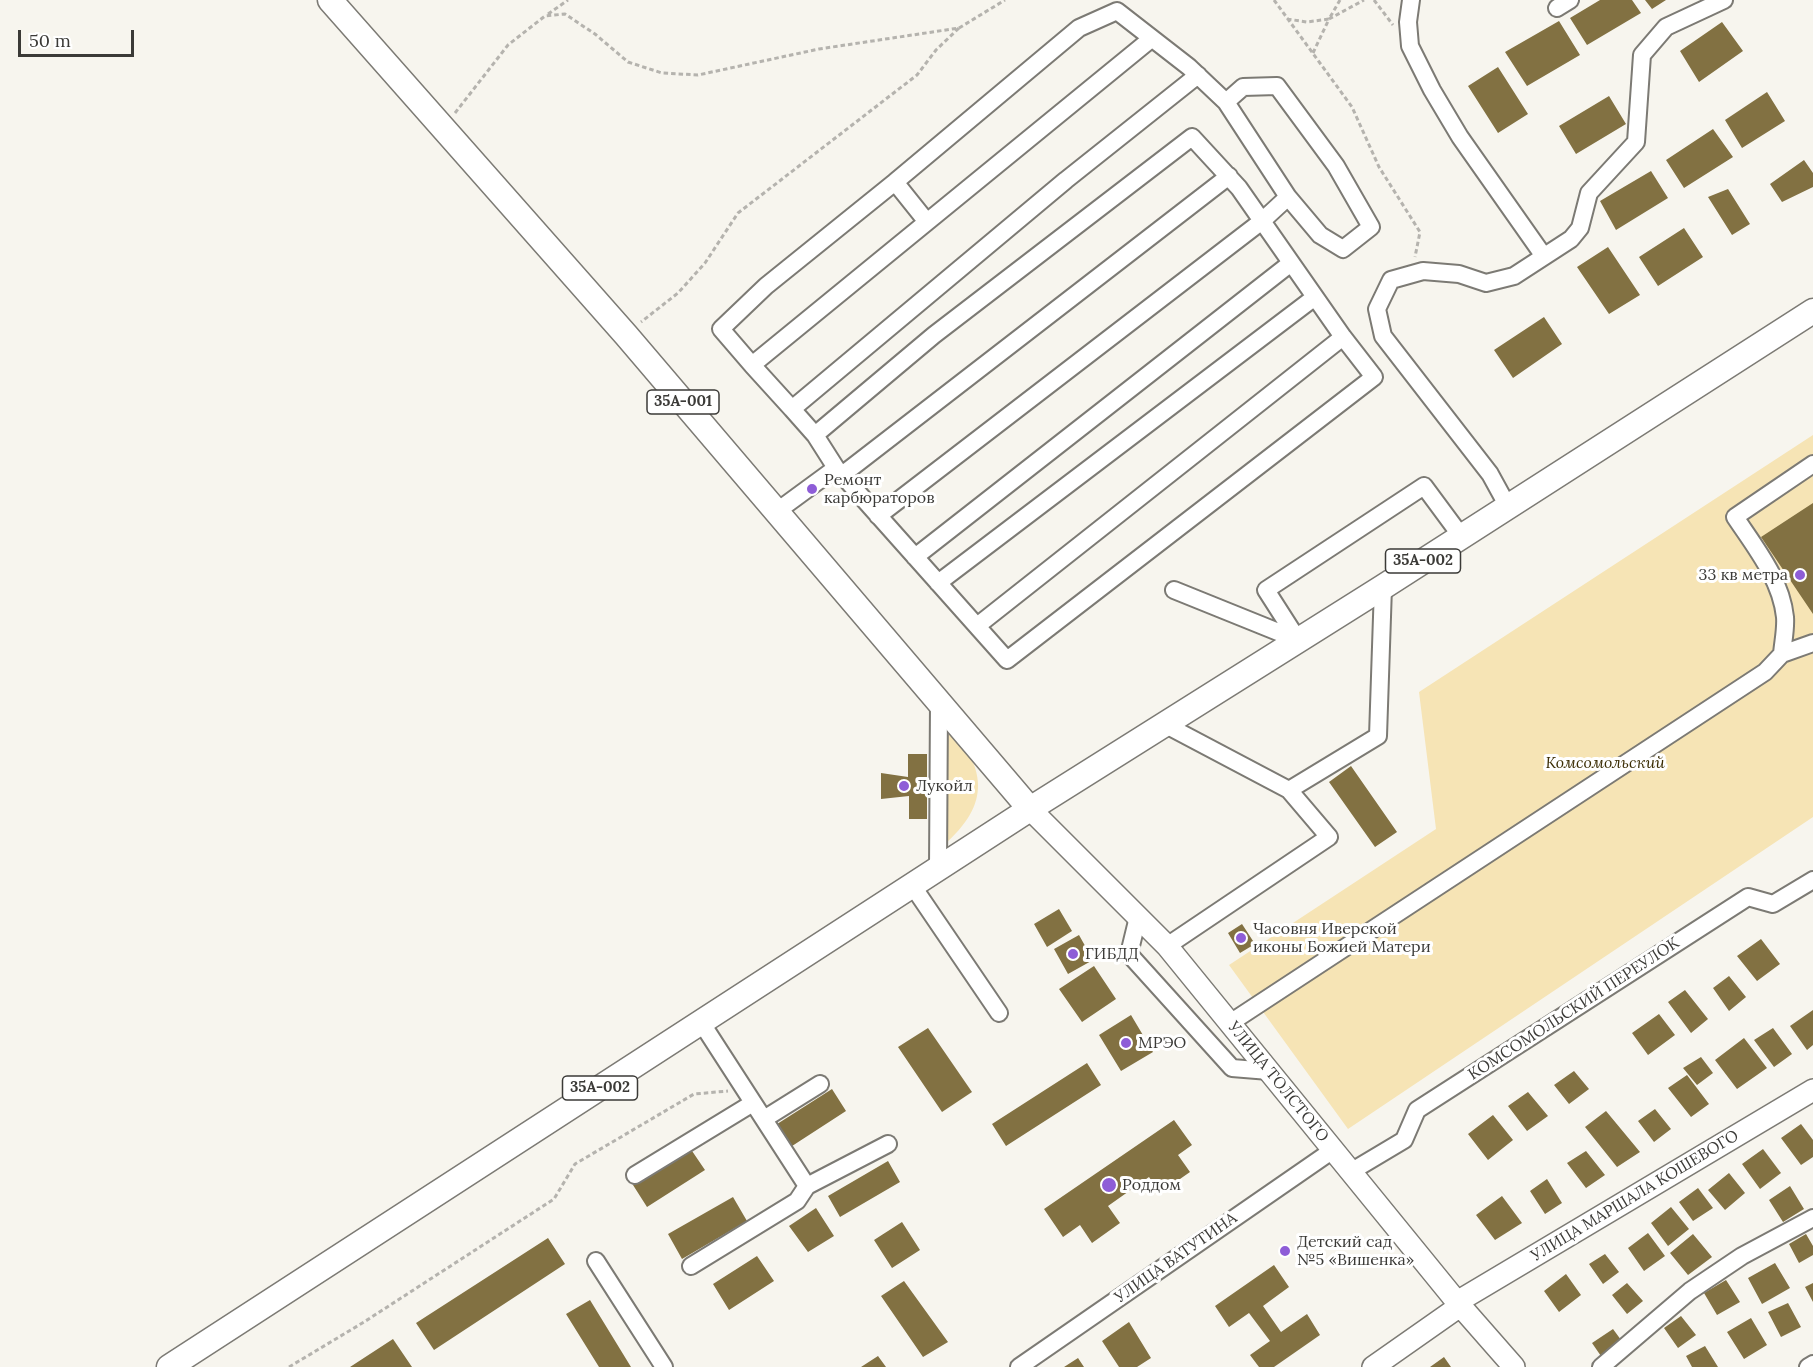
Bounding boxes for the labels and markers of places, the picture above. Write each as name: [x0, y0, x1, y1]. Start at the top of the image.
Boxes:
place label: Ремонт карбюраторов: [824, 470, 934, 508]
marker: Ремонт карбюраторов: [805, 482, 819, 496]
place label: 33 кв метра: [1699, 565, 1788, 585]
marker: 33 кв метра: [1793, 568, 1807, 582]
place label: Лукойл: [916, 776, 973, 796]
marker: Лукойл: [897, 779, 911, 793]
place label: Часовня Иверской иконы Божией Матери: [1253, 919, 1431, 957]
marker: Часовня Иверской иконы Божией Матери: [1234, 931, 1248, 945]
place label: ГИБДД: [1085, 944, 1138, 964]
marker: ГИБДД: [1066, 947, 1080, 961]
place label: МРЭО: [1138, 1033, 1186, 1053]
marker: МРЭО: [1119, 1036, 1133, 1050]
place label: Роддом: [1122, 1175, 1181, 1195]
marker: Роддом: [1100, 1176, 1118, 1194]
place label: Детский сад №5 «Вишенка»: [1297, 1232, 1414, 1270]
marker: Детский сад №5 «Вишенка»: [1278, 1244, 1292, 1258]

